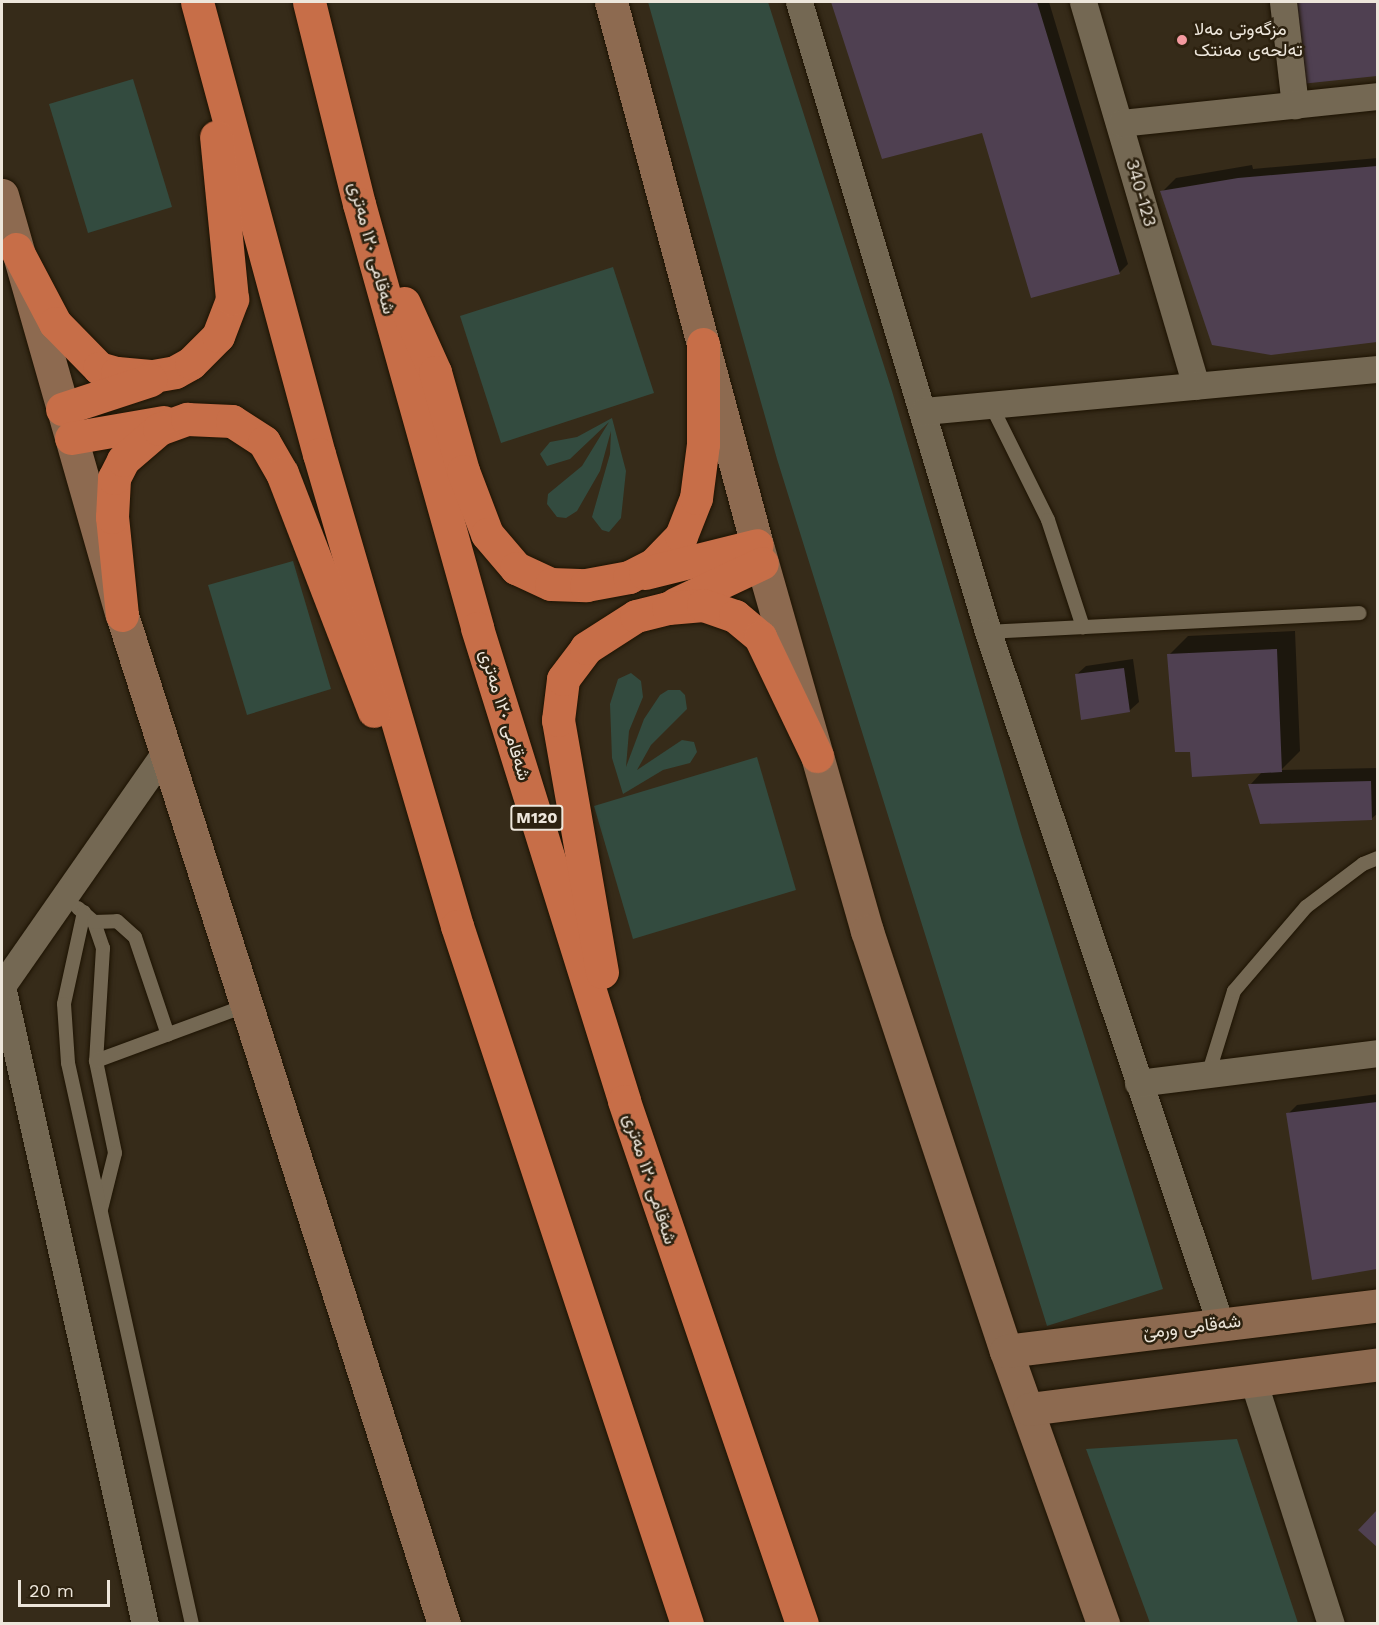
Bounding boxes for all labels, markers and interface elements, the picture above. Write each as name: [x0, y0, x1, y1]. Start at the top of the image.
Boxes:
place label: مزگەوتی مەلا تەلحەی مەنتک: [1194, 19, 1303, 62]
marker: مزگەوتی مەلا تەلحەی مەنتک: [1175, 33, 1189, 47]
street label: 340-123: [1121, 157, 1161, 229]
street label: شەقامی ١٢٠ مەتری: [344, 180, 400, 316]
street label: شەقامی ١٢٠ مەتری: [475, 647, 535, 783]
road number: M120: [510, 805, 564, 831]
street label: شەقامی ١٢٠ مەتری: [619, 1111, 681, 1247]
street label: شەقامی ورمێ: [1142, 1310, 1242, 1344]
scale bar: [21, 1568, 112, 1606]
text: 20 m: [29, 1580, 74, 1601]

